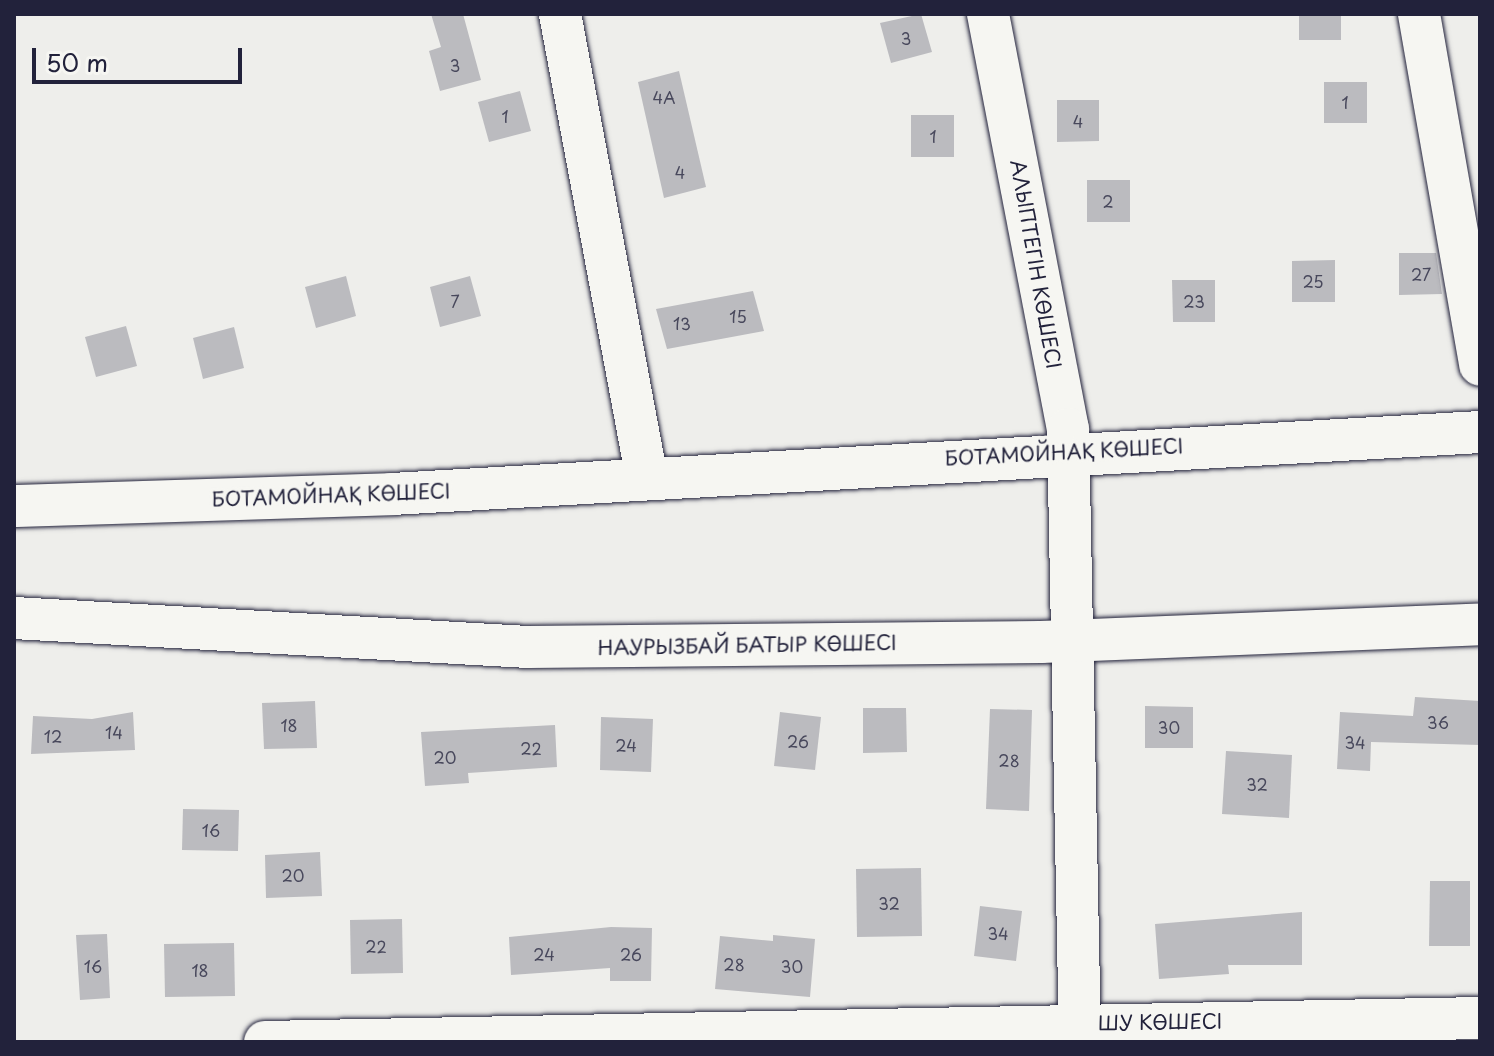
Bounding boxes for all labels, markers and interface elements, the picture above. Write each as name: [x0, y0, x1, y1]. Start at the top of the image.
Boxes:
house number: 3: [901, 28, 911, 48]
scale bar: [36, 32, 246, 82]
text: 50 m: [46, 44, 108, 80]
house number: 3: [450, 55, 460, 75]
house number: 4А: [653, 87, 675, 107]
house number: 1: [1341, 92, 1349, 112]
house number: 1: [501, 106, 509, 126]
house number: 4: [1073, 111, 1083, 131]
house number: 1: [929, 126, 937, 146]
street label: АЛЫПТЕГІН КӨШЕСІ: [1006, 157, 1066, 371]
house number: 4: [675, 162, 685, 182]
house number: 2: [1102, 191, 1114, 211]
house number: 27: [1411, 264, 1431, 284]
house number: 25: [1302, 271, 1324, 291]
house number: 7: [450, 291, 460, 311]
house number: 23: [1183, 291, 1205, 311]
house number: 15: [729, 306, 747, 326]
house number: 13: [673, 313, 691, 333]
street label: БОТАМОЙНАҚ КӨШЕСІ: [944, 434, 1184, 470]
street label: БОТАМОЙНАҚ КӨШЕСІ: [211, 479, 451, 511]
street label: НАУРЫЗБАЙ БАТЫР КӨШЕСІ: [597, 630, 897, 660]
house number: 36: [1427, 712, 1449, 732]
house number: 18: [280, 715, 298, 735]
house number: 30: [1158, 717, 1180, 737]
house number: 14: [105, 722, 123, 742]
house number: 12: [44, 726, 62, 746]
house number: 26: [787, 731, 809, 751]
house number: 34: [1344, 732, 1366, 752]
house number: 24: [615, 735, 637, 755]
house number: 22: [520, 738, 542, 758]
house number: 20: [434, 747, 456, 767]
house number: 28: [998, 750, 1020, 770]
house number: 32: [1246, 774, 1268, 794]
house number: 16: [202, 820, 220, 840]
house number: 20: [282, 865, 304, 885]
house number: 32: [878, 893, 900, 913]
house number: 34: [987, 923, 1009, 943]
house number: 22: [365, 936, 387, 956]
house number: 24: [533, 944, 555, 964]
house number: 26: [620, 944, 642, 964]
house number: 28: [723, 954, 745, 974]
house number: 16: [84, 956, 102, 976]
house number: 30: [781, 956, 803, 976]
house number: 18: [191, 960, 209, 980]
street label: ШУ КӨШЕСІ: [1097, 1009, 1223, 1035]

